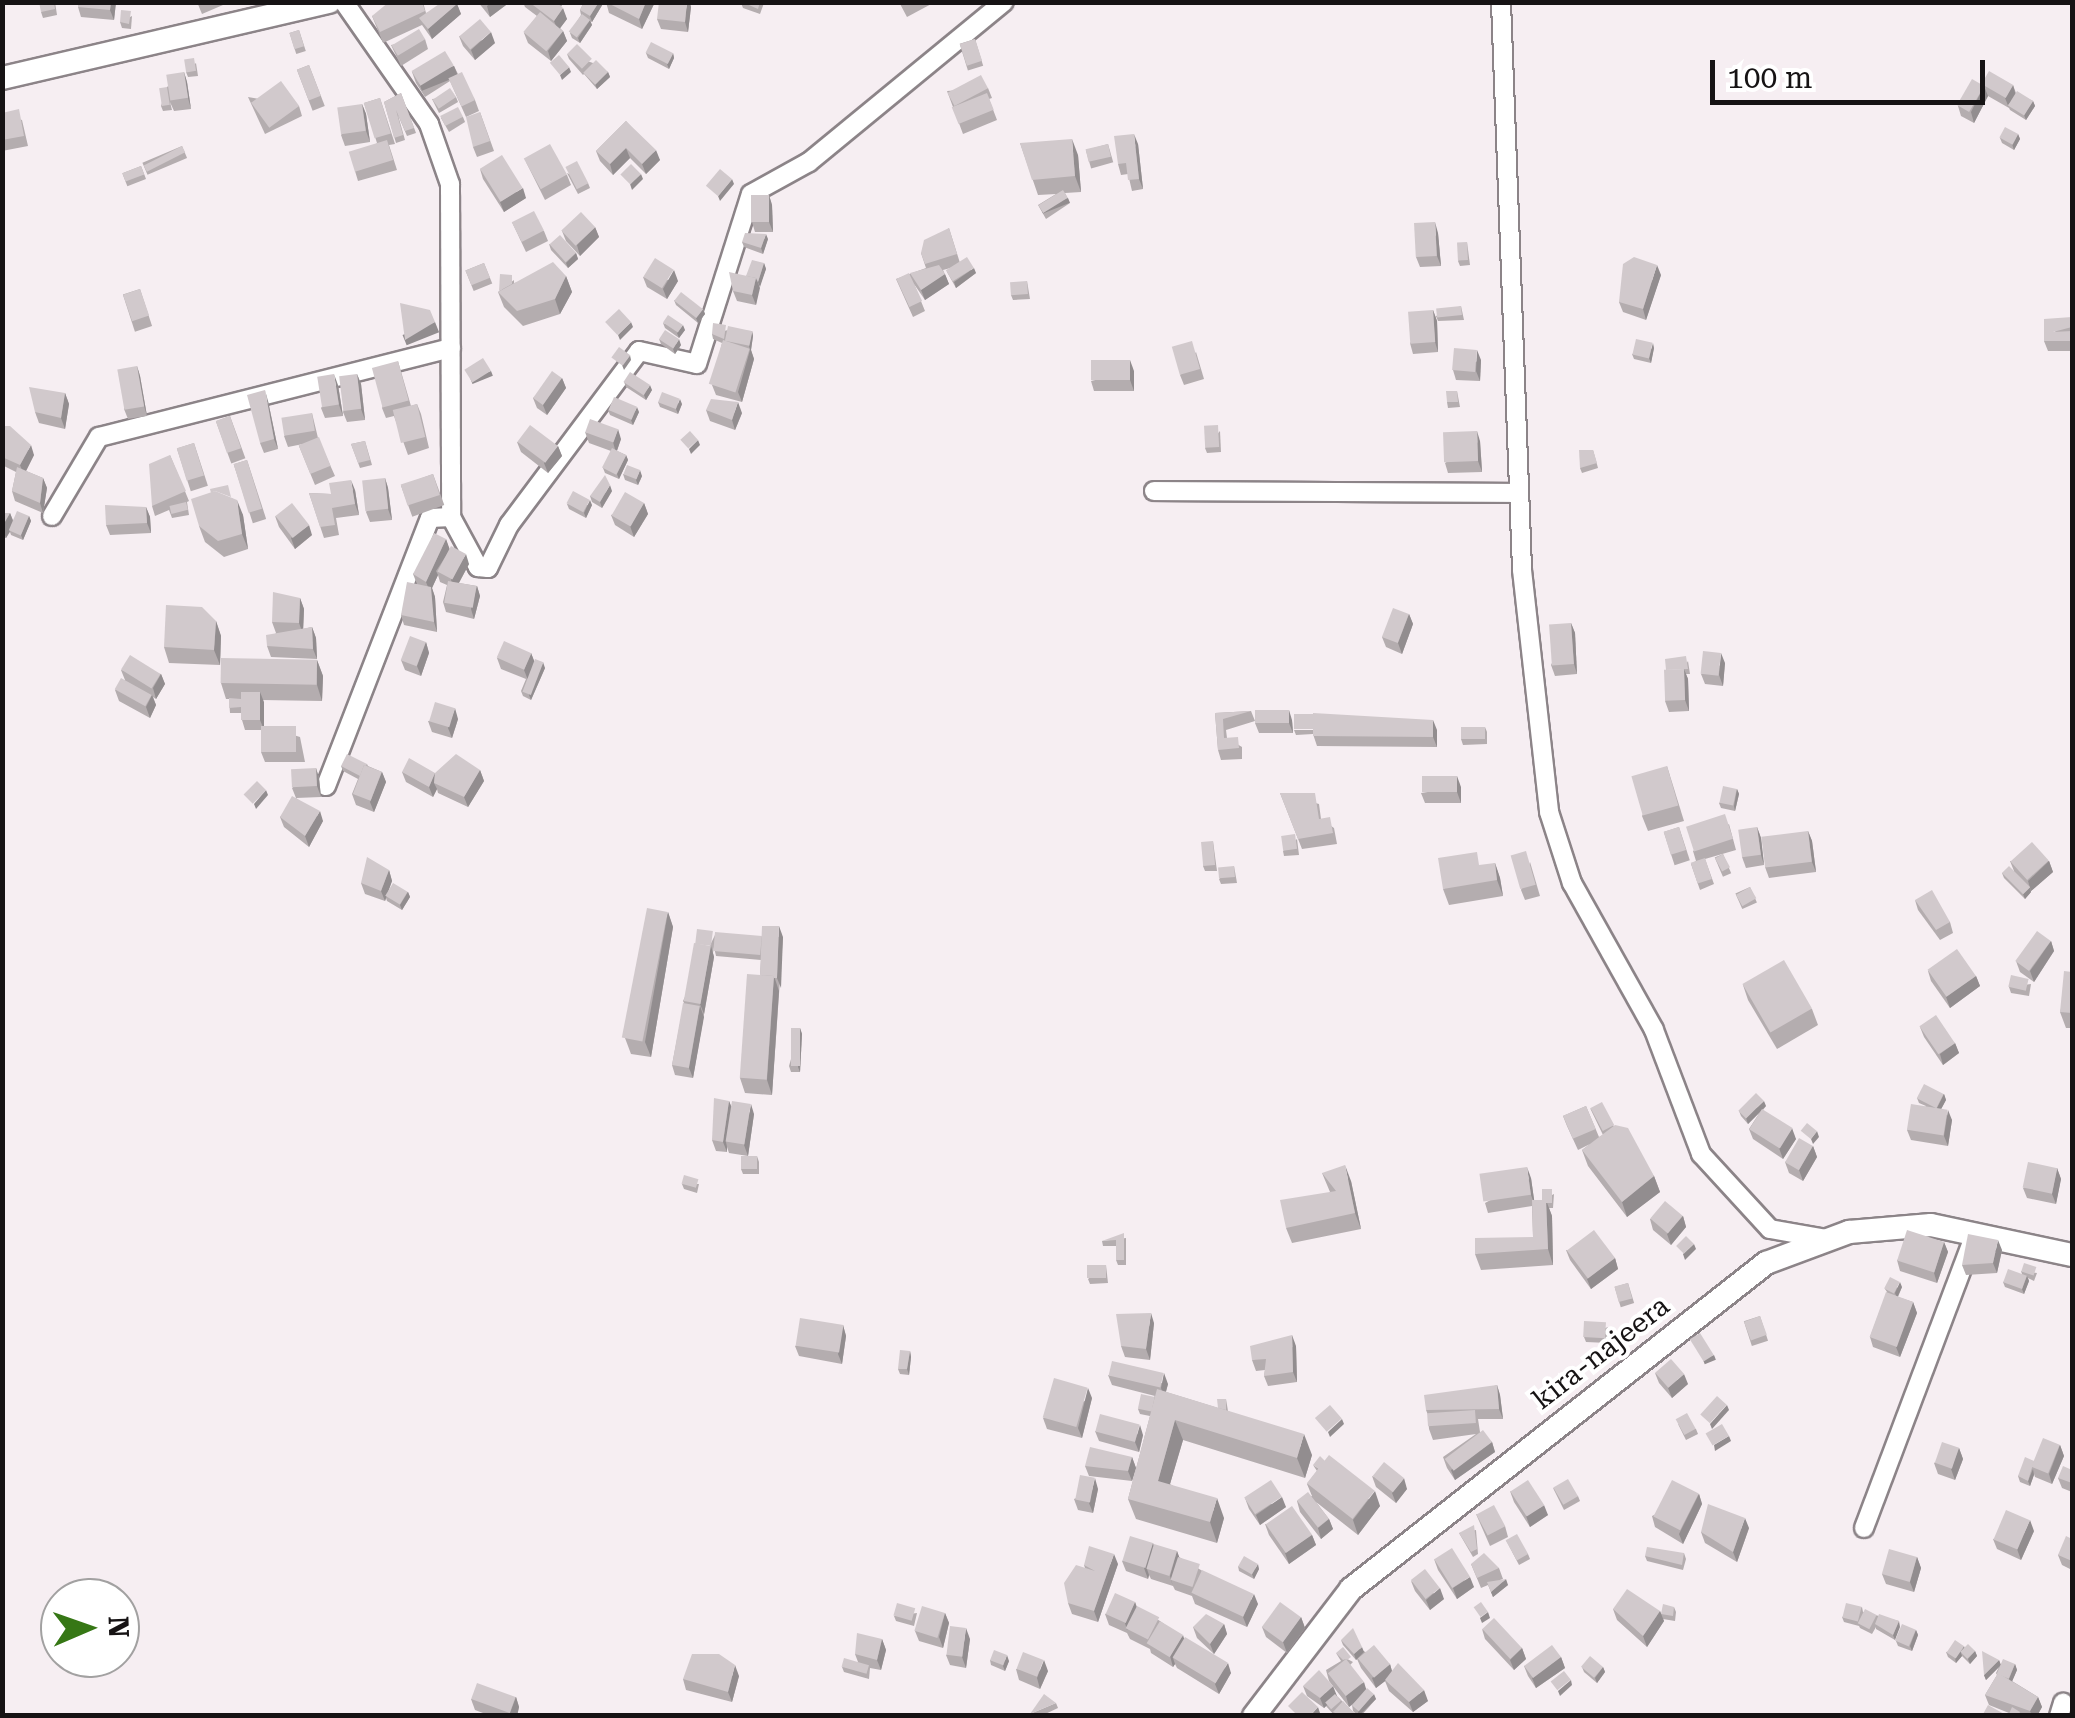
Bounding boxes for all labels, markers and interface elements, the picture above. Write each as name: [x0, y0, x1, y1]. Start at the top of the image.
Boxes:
scale bar: [1715, 40, 1990, 102]
text: 100 m: [1727, 60, 1812, 95]
street label: kira-najeera: [1526, 1289, 1676, 1417]
north arrow: [40, 1578, 140, 1678]
text: N: [102, 1616, 135, 1638]

